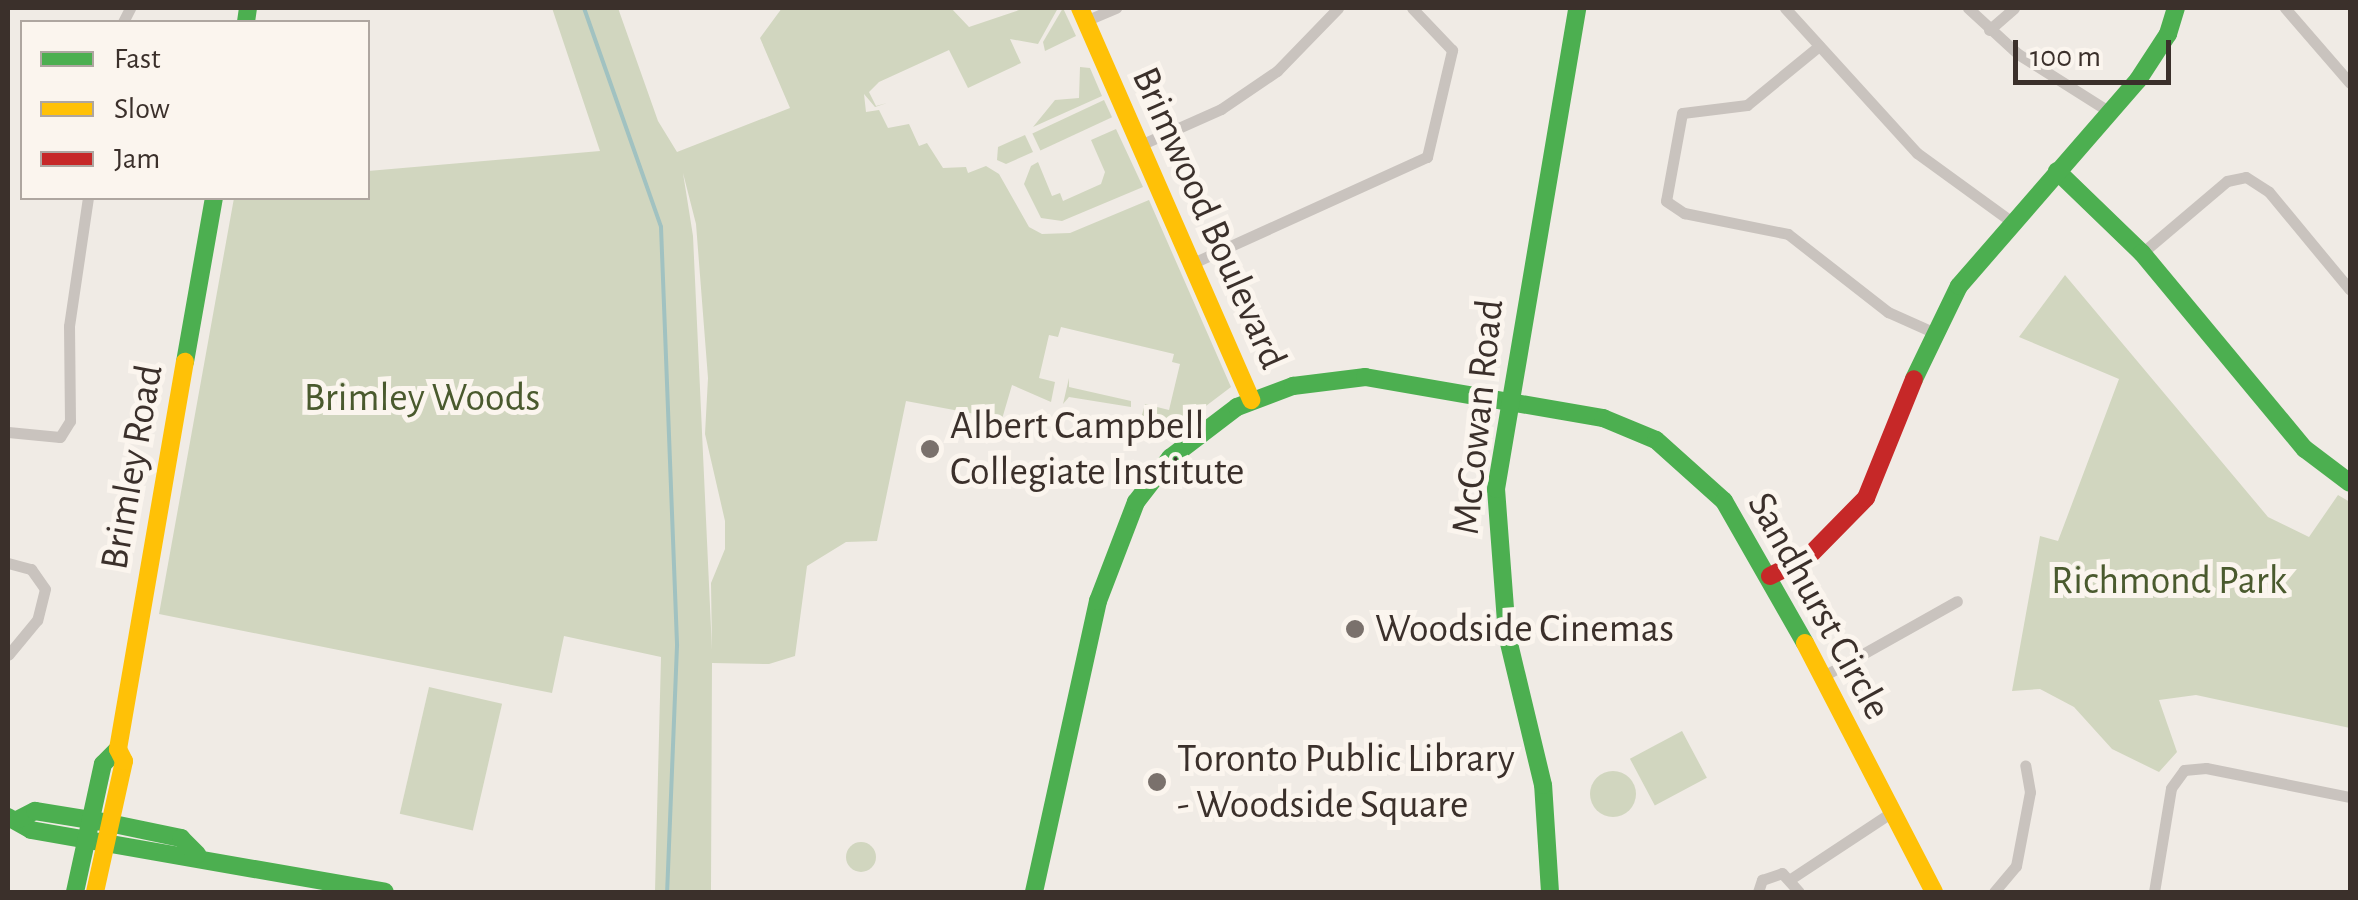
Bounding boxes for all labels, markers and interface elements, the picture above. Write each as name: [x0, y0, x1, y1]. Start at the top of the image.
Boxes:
legend: [20, 20, 370, 200]
scale bar: [2018, 20, 2176, 82]
text: 100 m: [2030, 42, 2101, 72]
text: Fast: [114, 44, 161, 74]
street label: Brimwood Boulevard: [1121, 60, 1297, 376]
text: Slow: [114, 94, 170, 124]
text: Jam: [114, 144, 160, 174]
street label: McCowan Road: [1442, 297, 1514, 537]
street label: Brimley Road: [90, 361, 174, 573]
park label: Brimley Woods: [304, 374, 540, 422]
place label: Albert Campbell Collegiate Institute: [950, 402, 1244, 496]
marker: Albert Campbell Collegiate Institute: [919, 438, 941, 460]
street label: Sandhurst Circle: [1737, 484, 1901, 728]
park label: Richmond Park: [2051, 557, 2287, 605]
place label: Woodside Cinemas: [1375, 605, 1674, 653]
marker: Woodside Cinemas: [1344, 618, 1366, 640]
place label: Toronto Public Library - Woodside Square: [1177, 735, 1515, 829]
marker: Toronto Public Library - Woodside Square: [1146, 771, 1168, 793]

